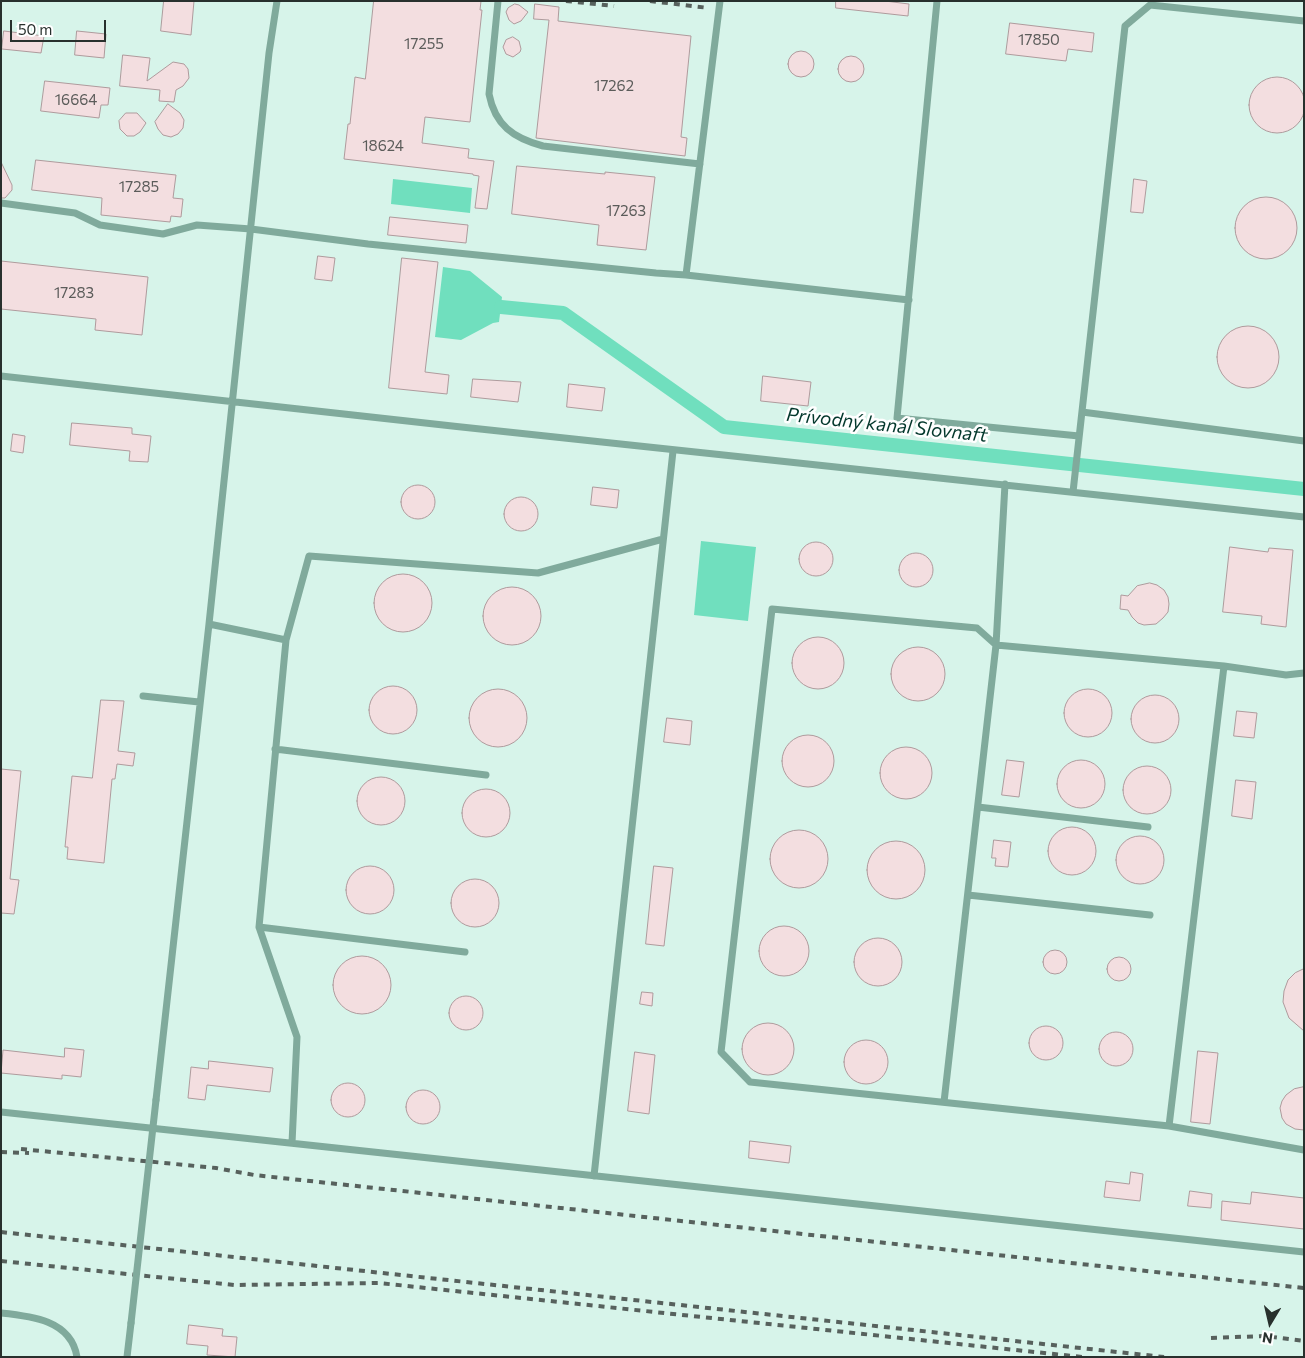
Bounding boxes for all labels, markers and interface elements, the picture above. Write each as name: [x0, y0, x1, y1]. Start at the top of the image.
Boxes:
scale bar: [12, 10, 109, 42]
text: 50 m: [18, 20, 52, 38]
house number: 17850: [1018, 31, 1060, 49]
house number: 17255: [404, 35, 444, 53]
house number: 17262: [594, 77, 634, 95]
house number: 16664: [55, 91, 97, 109]
house number: 18624: [362, 137, 404, 155]
house number: 17285: [119, 178, 159, 196]
house number: 17263: [606, 202, 646, 220]
house number: 17283: [54, 284, 94, 302]
water label: Prívodný kanál Slovnaft: [785, 403, 989, 447]
north arrow: [1245, 1298, 1295, 1348]
text: N: [1261, 1329, 1274, 1348]

